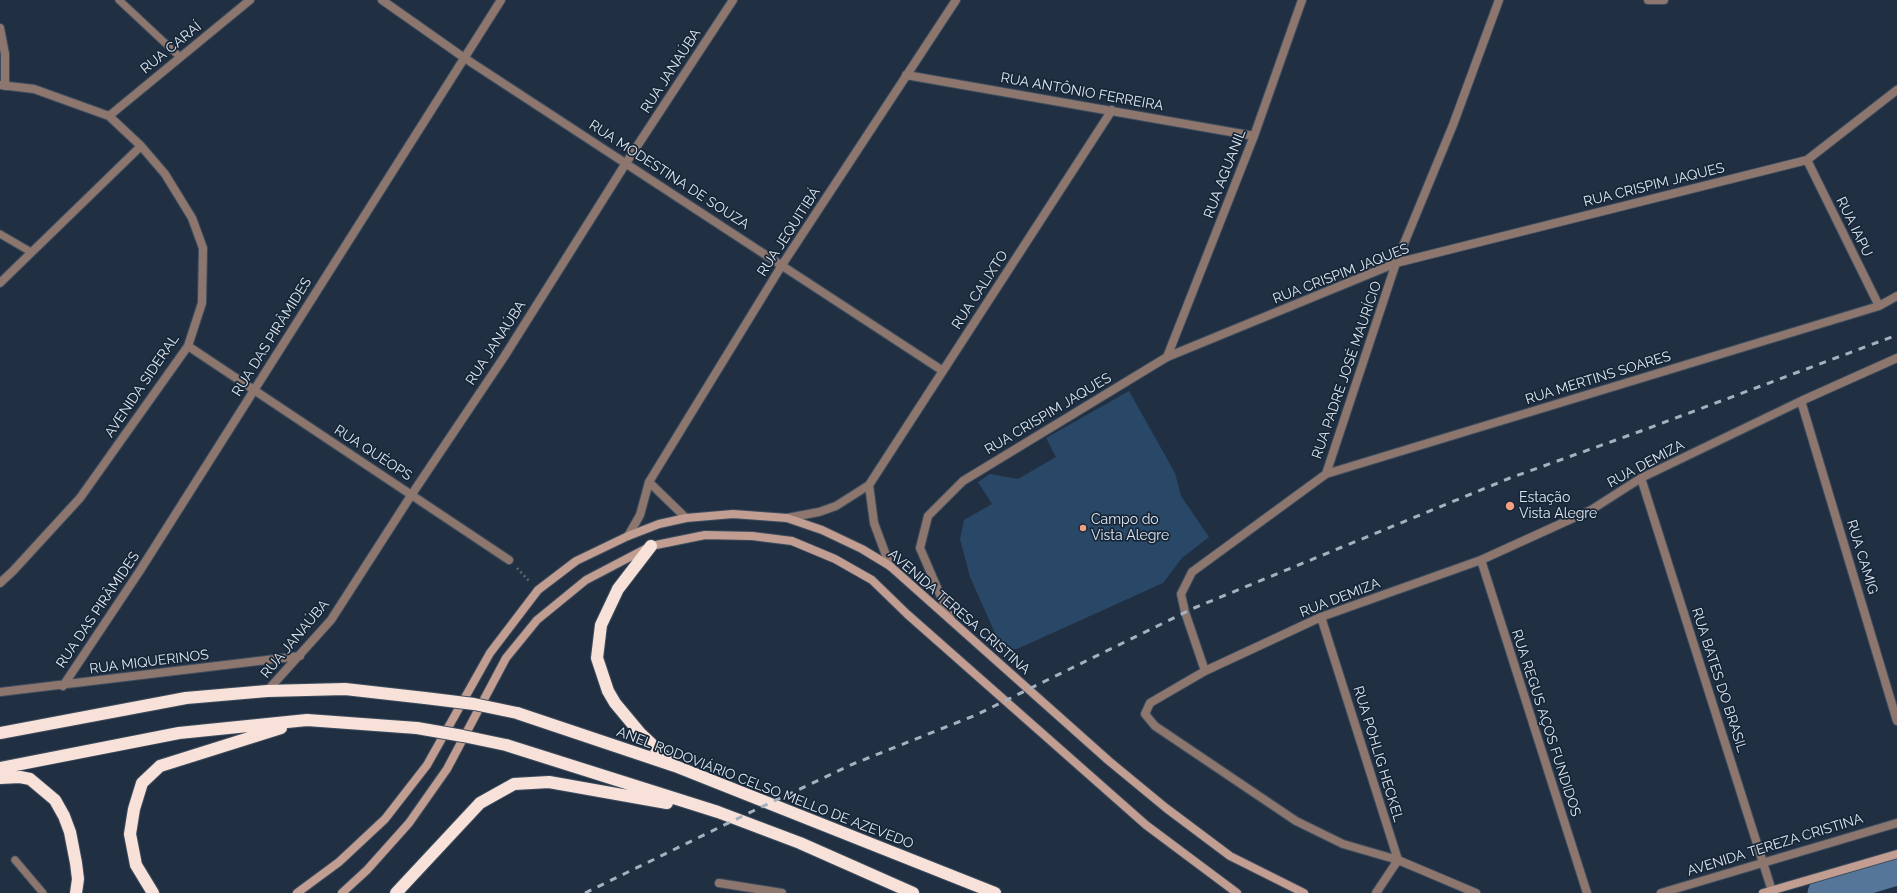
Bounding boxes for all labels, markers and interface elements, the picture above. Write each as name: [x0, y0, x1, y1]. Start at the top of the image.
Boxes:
street label: RUA CARAÍ: [137, 18, 205, 78]
street label: RUA JANAÚBA: [637, 26, 705, 116]
street label: RUA ANTÔNIO FERREIRA: [999, 69, 1165, 115]
street label: RUA MODESTINA DE SOUZA: [586, 117, 752, 233]
street label: RUA AGUANIL: [1200, 127, 1250, 221]
street label: RUA CRISPIM JAQUES: [1582, 159, 1726, 211]
street label: RUA JEQUITIBÁ: [754, 184, 824, 280]
street label: RUA IAPU: [1832, 194, 1876, 260]
street label: RUA CRISPIM JAQUES: [1270, 240, 1412, 308]
street label: RUA CALIXTO: [948, 247, 1012, 333]
street label: RUA DAS PIRÂMIDES: [229, 275, 315, 399]
street label: RUA PADRE JOSÉ MAURÍCIO: [1309, 279, 1385, 461]
street label: RUA JANAÚBA: [462, 298, 530, 388]
street label: AVENIDA SIDERAL: [101, 331, 183, 441]
street label: RUA MERTINS SOARES: [1523, 348, 1673, 408]
street label: RUA CRISPIM JAQUES: [982, 370, 1114, 458]
street label: RUA QUÉOPS: [331, 422, 415, 484]
street label: RUA DEMIZA: [1605, 437, 1687, 491]
place label: Estação Vista Alegre: [1519, 490, 1597, 522]
marker: Estação Vista Alegre: [1504, 500, 1516, 512]
place label: Campo do Vista Alegre: [1091, 512, 1169, 544]
street label: RUA CAMIG: [1843, 518, 1881, 596]
marker: Campo do Vista Alegre: [1078, 523, 1088, 533]
street label: AVENIDA TERESA CRISTINA: [885, 546, 1033, 678]
street label: RUA DAS PIRÂMIDES: [53, 549, 143, 671]
street label: RUA DEMIZA: [1297, 575, 1383, 621]
street label: RUA JANAÚBA: [257, 596, 333, 682]
street label: RUA BATES DO BRASIL: [1688, 606, 1750, 754]
street label: RUA REGUS AÇOS FUNDIDOS: [1508, 627, 1584, 819]
street label: RUA MIQUERINOS: [88, 646, 210, 678]
street label: RUA POHLIG HECKEL: [1349, 684, 1407, 824]
street label: ANEL RODOVIÁRIO CELSO MELLO DE AZEVEDO: [614, 723, 916, 853]
street label: AVENIDA TEREZA CRISTINA: [1685, 810, 1865, 880]

